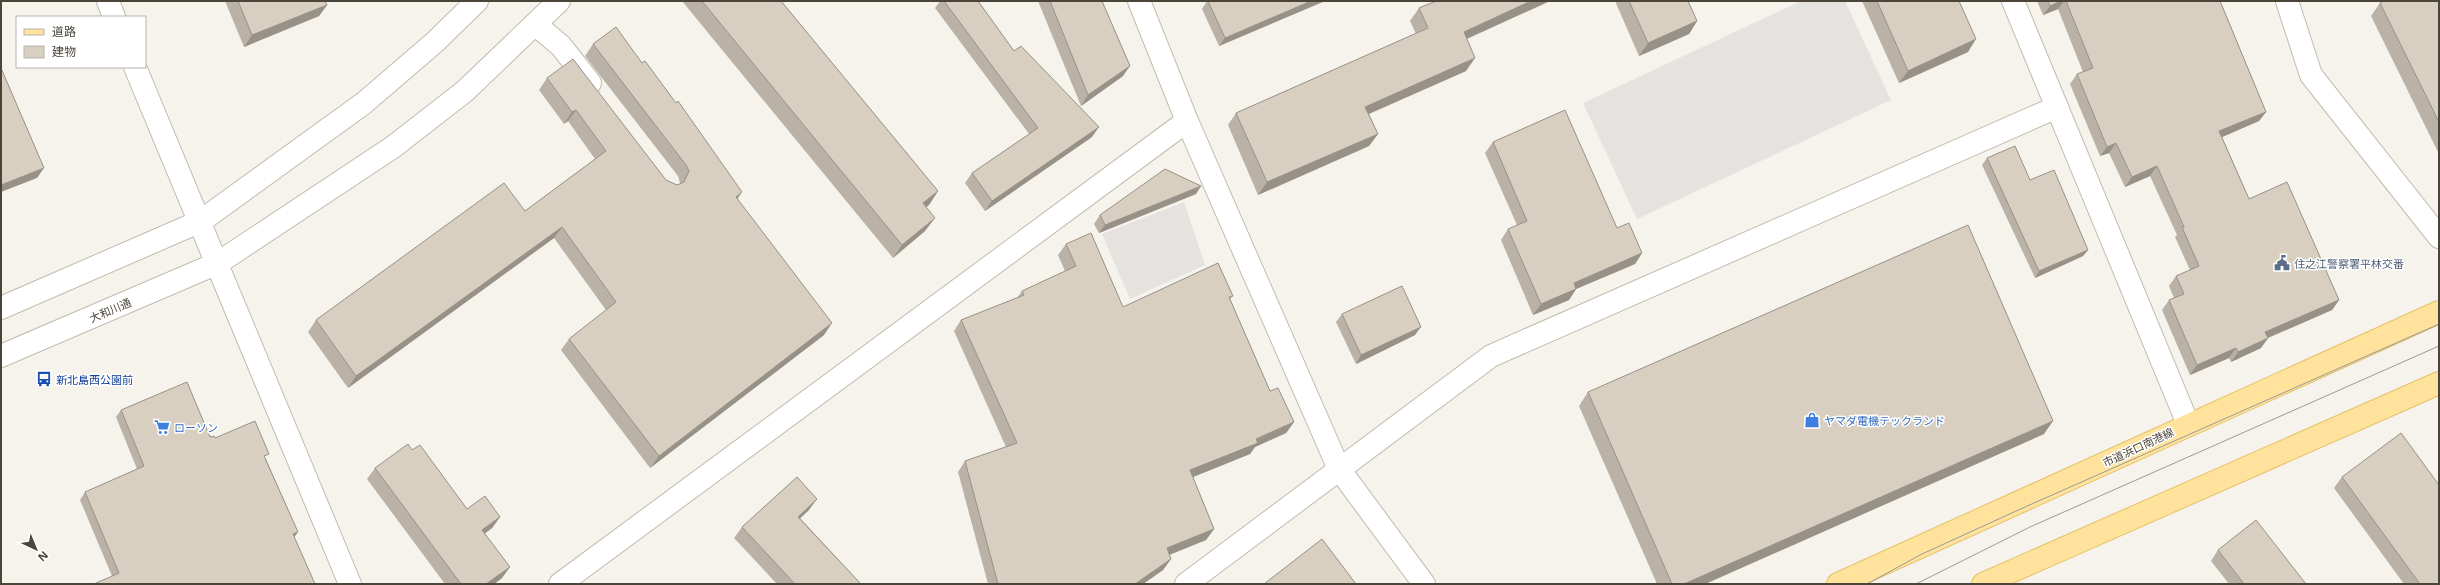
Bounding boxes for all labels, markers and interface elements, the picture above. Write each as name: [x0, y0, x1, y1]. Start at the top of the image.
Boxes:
legend: [16, 16, 146, 68]
text: 道路: [52, 23, 76, 40]
text: 建物: [52, 43, 76, 60]
public building icon: 住之江警察署平林交番: [2273, 254, 2291, 272]
place label: 住之江警察署平林交番: [2294, 256, 2404, 271]
street label: 大和川通: [87, 295, 133, 325]
bus stop icon: 新北島西公園前: [35, 370, 53, 388]
place label: 新北島西公園前: [56, 372, 133, 387]
shop icon: ヤマダ電機テックランド: [1803, 411, 1821, 429]
place label: ヤマダ電機テックランド: [1824, 413, 1945, 428]
supermarket icon: ローソン: [153, 418, 171, 436]
place label: ローソン: [174, 420, 218, 435]
street label: 市道浜口南港線: [2100, 424, 2176, 470]
north arrow: [16, 529, 56, 569]
text: N: [35, 548, 52, 565]

